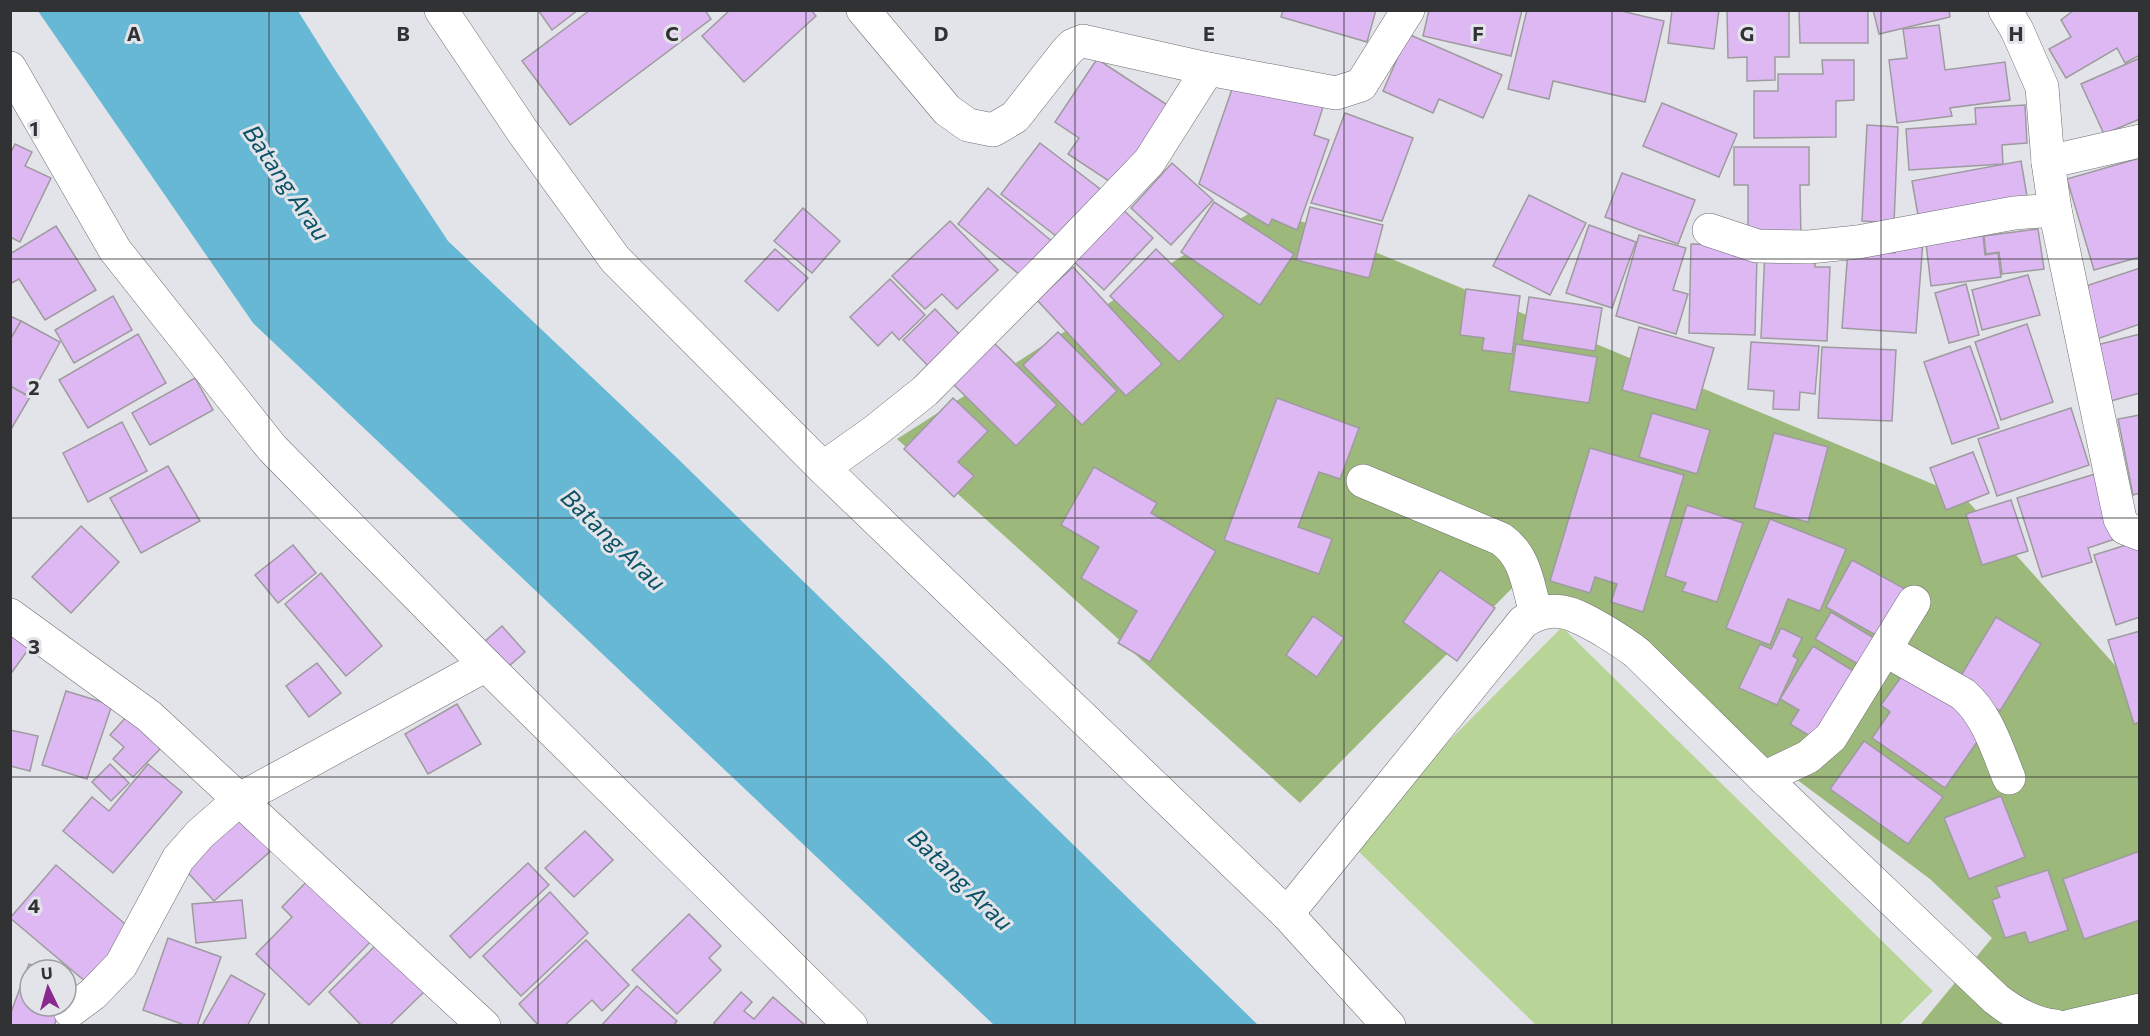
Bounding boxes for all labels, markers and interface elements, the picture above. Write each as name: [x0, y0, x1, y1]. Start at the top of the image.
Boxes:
text: A: [127, 21, 141, 45]
text: B: [396, 21, 410, 45]
text: C: [665, 21, 679, 45]
text: D: [934, 21, 948, 45]
text: E: [1203, 21, 1215, 45]
text: F: [1472, 21, 1484, 45]
text: G: [1740, 21, 1754, 45]
text: H: [2009, 21, 2024, 45]
text: 1: [29, 116, 39, 140]
water label: Batang Arau: [238, 119, 337, 246]
text: 2: [28, 375, 40, 399]
water label: Batang Arau: [556, 482, 672, 596]
text: 3: [28, 634, 40, 658]
water label: Batang Arau: [903, 822, 1019, 936]
text: 4: [28, 893, 40, 917]
north arrow: [18, 958, 78, 1018]
text: U: [40, 963, 53, 983]

